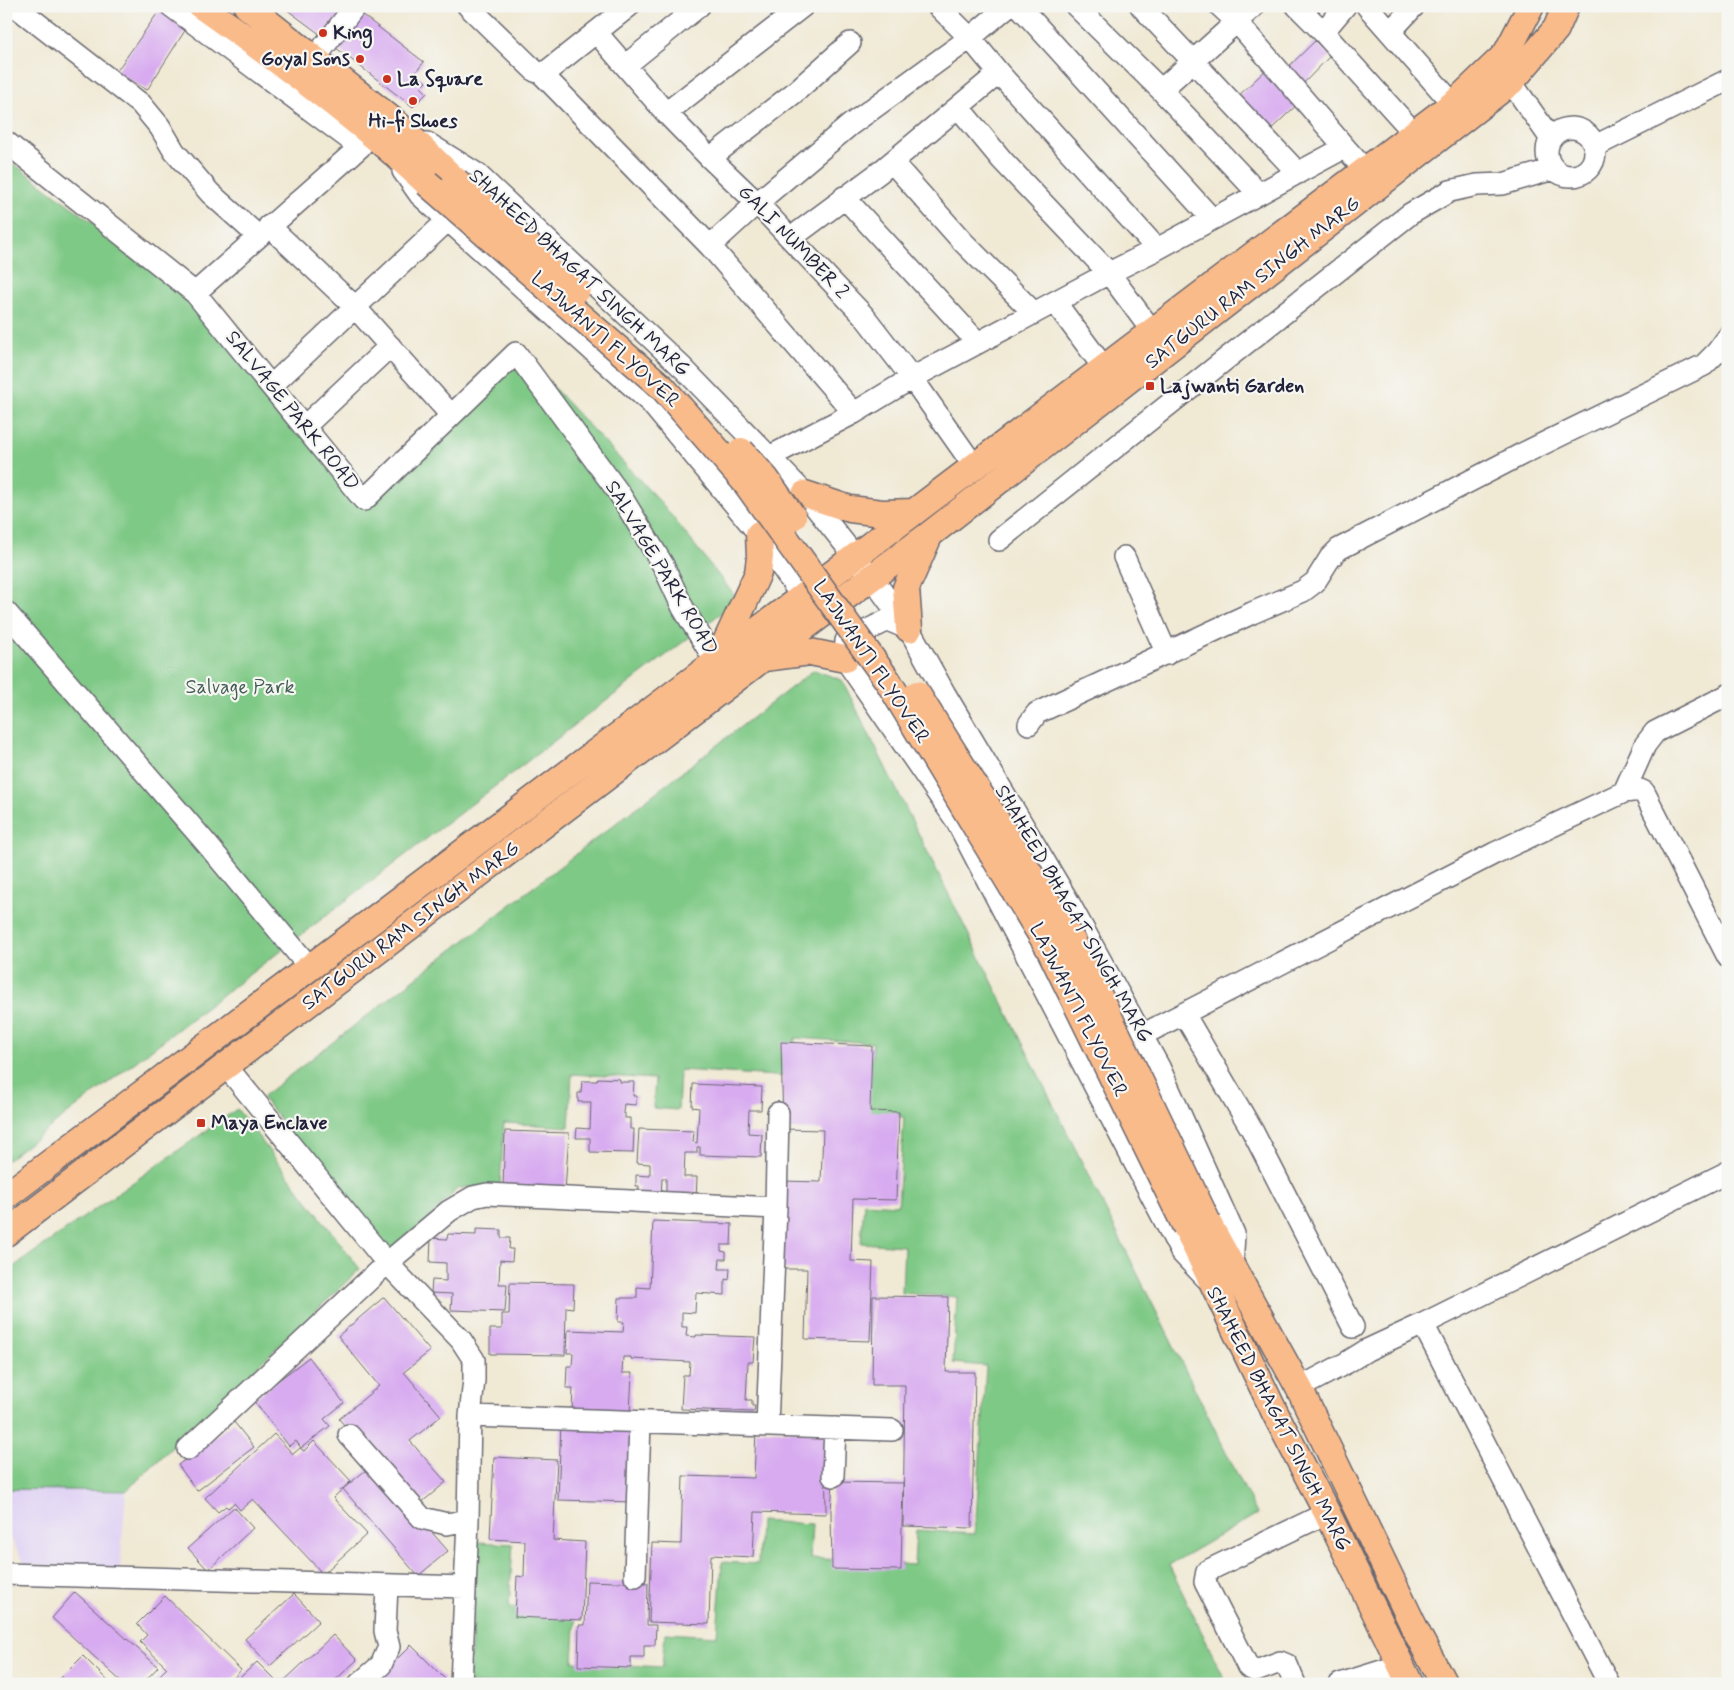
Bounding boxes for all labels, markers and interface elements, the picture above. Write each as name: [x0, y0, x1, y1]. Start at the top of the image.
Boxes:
place label: King: [333, 20, 373, 49]
marker: King: [317, 27, 329, 39]
place label: Goyal Sons: [261, 46, 350, 73]
marker: Goyal Sons: [354, 53, 366, 65]
place label: La Square: [397, 66, 483, 93]
marker: La Square: [381, 73, 393, 85]
marker: Hi-fi Shoes: [407, 95, 419, 107]
place label: Hi-fi Shoes: [368, 108, 458, 135]
street label: SHAHEED BHAGAT SINGH MARG: [462, 163, 696, 383]
street label: GALI NUMBER 2: [731, 179, 855, 305]
street label: SATGURU RAM SINGH MARG: [1140, 190, 1366, 376]
street label: LAJWANTI FLYOVER: [525, 266, 685, 414]
street label: SALVAGE PARK ROAD: [219, 325, 365, 497]
place label: Lajwanti Garden: [1160, 373, 1304, 400]
marker: Lajwanti Garden: [1144, 380, 1156, 392]
street label: SALVAGE PARK ROAD: [598, 476, 724, 660]
street label: LAJWANTI FLYOVER: [806, 575, 936, 749]
park label: Salvage Park: [185, 674, 295, 701]
street label: SHAHEED BHAGAT SINGH MARG: [988, 780, 1158, 1048]
street label: SATGURU RAM SINGH MARG: [297, 835, 525, 1017]
street label: LAJWANTI FLYOVER: [1022, 918, 1134, 1102]
place label: Maya Enclave: [211, 1110, 328, 1137]
marker: Maya Enclave: [195, 1117, 207, 1129]
street label: SHAHEED BHAGAT SINGH MARG: [1199, 1282, 1357, 1556]

